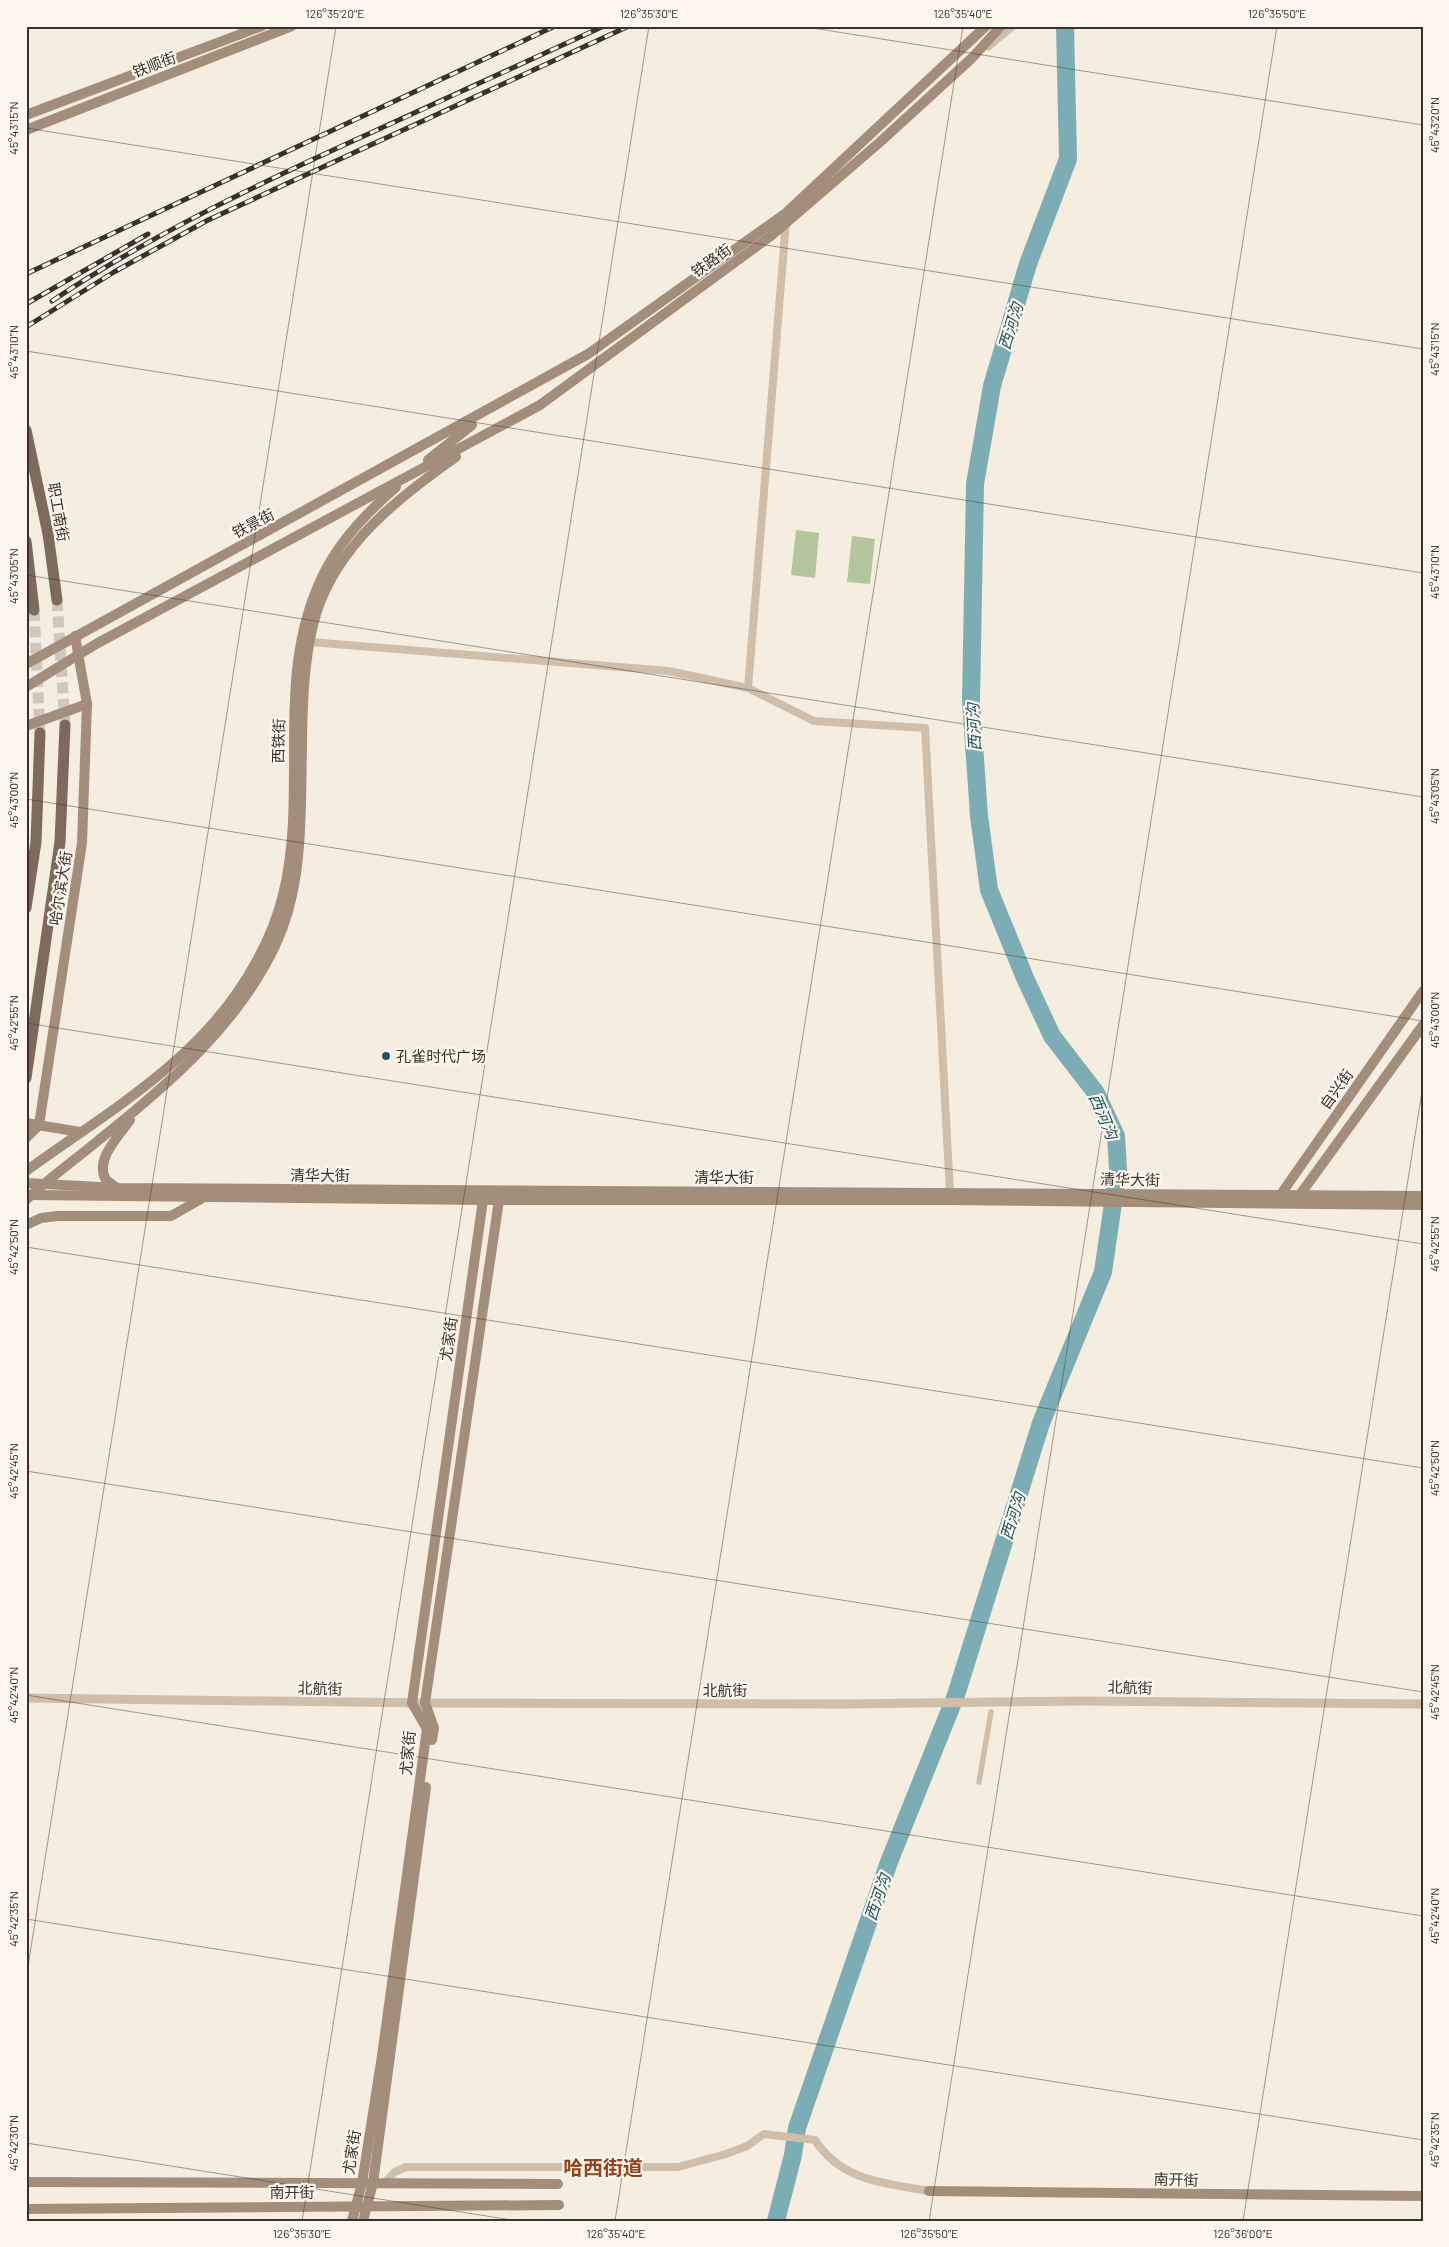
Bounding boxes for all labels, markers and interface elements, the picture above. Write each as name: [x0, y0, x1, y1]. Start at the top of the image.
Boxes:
text: 126°35'20"E: [306, 6, 364, 20]
text: 126°35'30"E: [620, 6, 678, 20]
text: 126°35'40"E: [933, 6, 993, 20]
text: 126°35'50"E: [1248, 6, 1306, 20]
street label: 铁顺街: [130, 48, 178, 80]
text: 45°43'20"N: [1427, 97, 1441, 153]
text: 45°43'15"N: [6, 101, 20, 155]
street label: 铁路街: [688, 239, 734, 281]
water label: 西河沟: [994, 298, 1027, 352]
text: 45°43'15"N: [1427, 322, 1441, 376]
text: 45°43'10"N: [6, 325, 20, 379]
street label: 职工南街: [45, 481, 73, 543]
street label: 铁景街: [229, 504, 277, 542]
text: 45°43'10"N: [1427, 545, 1441, 599]
text: 45°43'05"N: [6, 548, 20, 604]
water label: 西河沟: [962, 701, 984, 751]
street label: 西铁街: [269, 718, 287, 764]
text: 45°43'05"N: [1427, 768, 1441, 824]
text: 45°43'00"N: [6, 772, 20, 828]
street label: 哈尔滨大街: [45, 850, 75, 926]
text: 45°43'00"N: [1427, 992, 1441, 1048]
text: 45°42'55"N: [6, 995, 20, 1051]
place label: 孔雀时代广场: [396, 1047, 486, 1065]
marker: 孔雀时代广场: [380, 1050, 392, 1062]
street label: 自兴街: [1316, 1065, 1356, 1113]
water label: 西河沟: [1086, 1090, 1123, 1144]
street label: 清华大街: [290, 1166, 350, 1184]
street label: 清华大街: [694, 1168, 754, 1186]
street label: 清华大街: [1100, 1169, 1160, 1189]
text: 45°42'55"N: [1427, 1216, 1441, 1272]
text: 45°42'50"N: [6, 1219, 20, 1275]
street label: 尤家街: [436, 1315, 460, 1363]
text: 45°42'50"N: [1427, 1440, 1441, 1496]
text: 45°42'45"N: [6, 1443, 20, 1499]
water label: 西河沟: [996, 1488, 1029, 1542]
text: 45°42'45"N: [1427, 1664, 1441, 1720]
text: 45°42'40"N: [6, 1667, 20, 1723]
street label: 北航街: [1107, 1678, 1153, 1696]
street label: 北航街: [297, 1679, 343, 1697]
street label: 北航街: [702, 1681, 748, 1699]
street label: 尤家街: [396, 1730, 418, 1776]
water label: 西河沟: [860, 1869, 894, 1923]
text: 45°42'40"N: [1427, 1888, 1441, 1944]
text: 45°42'35"N: [6, 1891, 20, 1947]
text: 45°42'35"N: [1427, 2112, 1441, 2168]
text: 45°42'30"N: [6, 2115, 20, 2171]
street label: 尤家街: [339, 2128, 363, 2176]
district label: 哈西街道: [563, 2155, 643, 2179]
street label: 南开街: [1153, 2170, 1199, 2188]
street label: 南开街: [269, 2183, 315, 2201]
text: 126°35'30"E: [273, 2226, 331, 2240]
text: 126°35'40"E: [586, 2226, 646, 2240]
text: 126°35'50"E: [900, 2226, 958, 2240]
text: 126°36'00"E: [1213, 2226, 1273, 2240]

